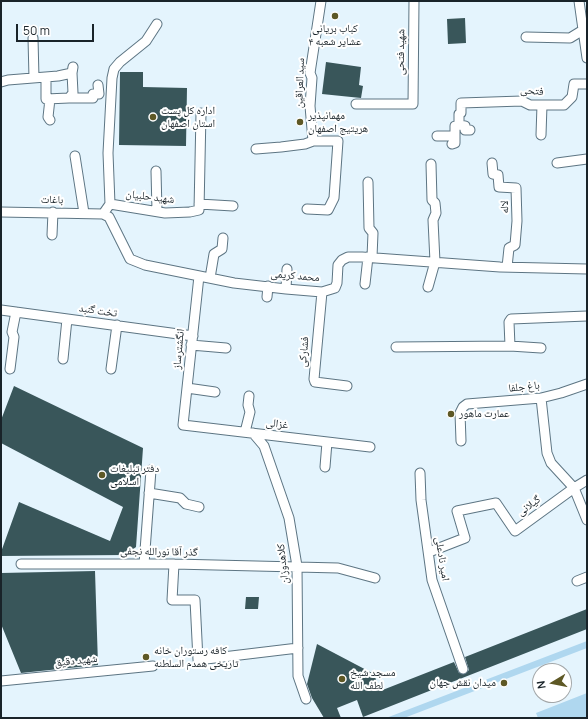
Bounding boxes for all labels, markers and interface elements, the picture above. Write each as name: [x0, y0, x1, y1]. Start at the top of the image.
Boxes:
marker: کباب بریانی عشایر شعبه ۴: [330, 11, 340, 21]
scale bar: [18, 16, 96, 42]
text: 50 m: [23, 22, 50, 39]
place label: کباب بریانی عشایر شعبه ۴: [308, 22, 362, 48]
street label: شهید فتحی: [394, 29, 408, 75]
street label: سید العراقین: [293, 58, 307, 108]
street label: فتحی: [520, 83, 544, 99]
place label: اداره کل پست استان اصفهان: [161, 104, 215, 130]
place label: مهمانپذیر هریتیج اصفهان: [308, 109, 368, 135]
marker: اداره کل پست استان اصفهان: [148, 112, 158, 122]
marker: مهمانپذیر هریتیج اصفهان: [295, 117, 305, 127]
street label: شهید حلبیان: [125, 187, 175, 207]
street label: باغات: [41, 193, 63, 207]
street label: لاله: [498, 200, 512, 214]
street label: محمد کریمی: [270, 267, 320, 285]
street label: تخت گنبد: [78, 302, 118, 320]
street label: انگشترساز: [170, 328, 188, 370]
street label: فشارکی: [296, 336, 312, 368]
street label: باغ جلفا: [508, 379, 540, 395]
place label: عمارت ماهور: [459, 407, 510, 421]
marker: عمارت ماهور: [446, 409, 456, 419]
street label: غزالی: [265, 416, 289, 432]
place label: دفتر تبلیغات اسلامی: [110, 462, 159, 488]
marker: دفتر تبلیغات اسلامی: [97, 470, 107, 480]
street label: گیلانی: [515, 493, 543, 519]
street label: امیر نادعلی: [432, 536, 452, 582]
street label: کلاهدوزان: [274, 543, 292, 585]
street label: گذر آقا نورالله نجفی: [120, 545, 198, 559]
place label: کافه رستوران خانه تاریخی همدم السلطنه: [154, 644, 239, 670]
street label: شهید دقیق: [54, 652, 98, 670]
marker: کافه رستوران خانه تاریخی همدم السلطنه: [141, 652, 151, 662]
north arrow: [532, 663, 572, 703]
place label: مسجد شیخ لطف الله: [350, 666, 396, 692]
marker: مسجد شیخ لطف الله: [337, 674, 347, 684]
place label: میدان نقش جهان: [429, 676, 496, 690]
marker: میدان نقش جهان: [499, 678, 509, 688]
text: N: [533, 680, 549, 690]

